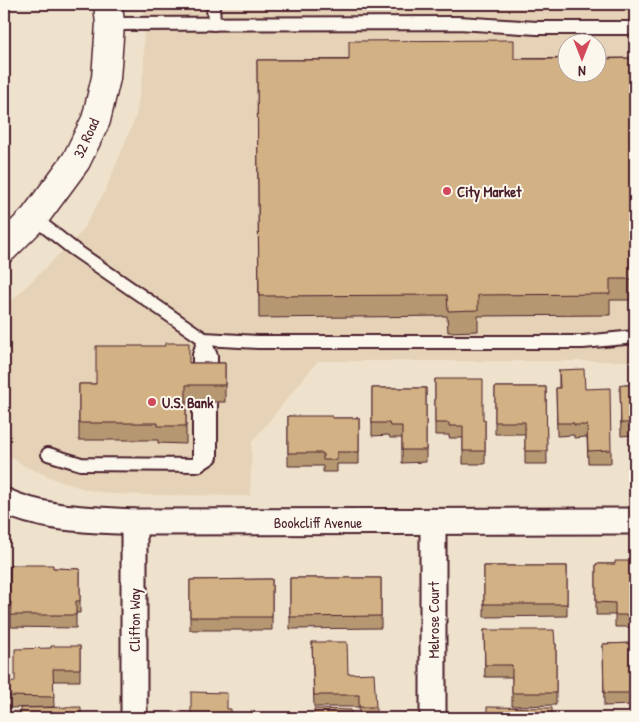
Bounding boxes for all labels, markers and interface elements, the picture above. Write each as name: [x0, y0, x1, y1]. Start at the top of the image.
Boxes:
north arrow: [556, 32, 606, 82]
text: N: [578, 62, 586, 81]
street label: 32 Road: [68, 115, 104, 161]
place label: City Market: [457, 181, 522, 203]
marker: City Market: [441, 185, 453, 197]
place label: U.S. Bank: [162, 392, 214, 413]
marker: U.S. Bank: [146, 396, 158, 408]
street label: Bookcliff Avenue: [274, 512, 362, 533]
street label: Melrose Court: [423, 581, 444, 659]
street label: Clifton Way: [124, 588, 145, 652]

